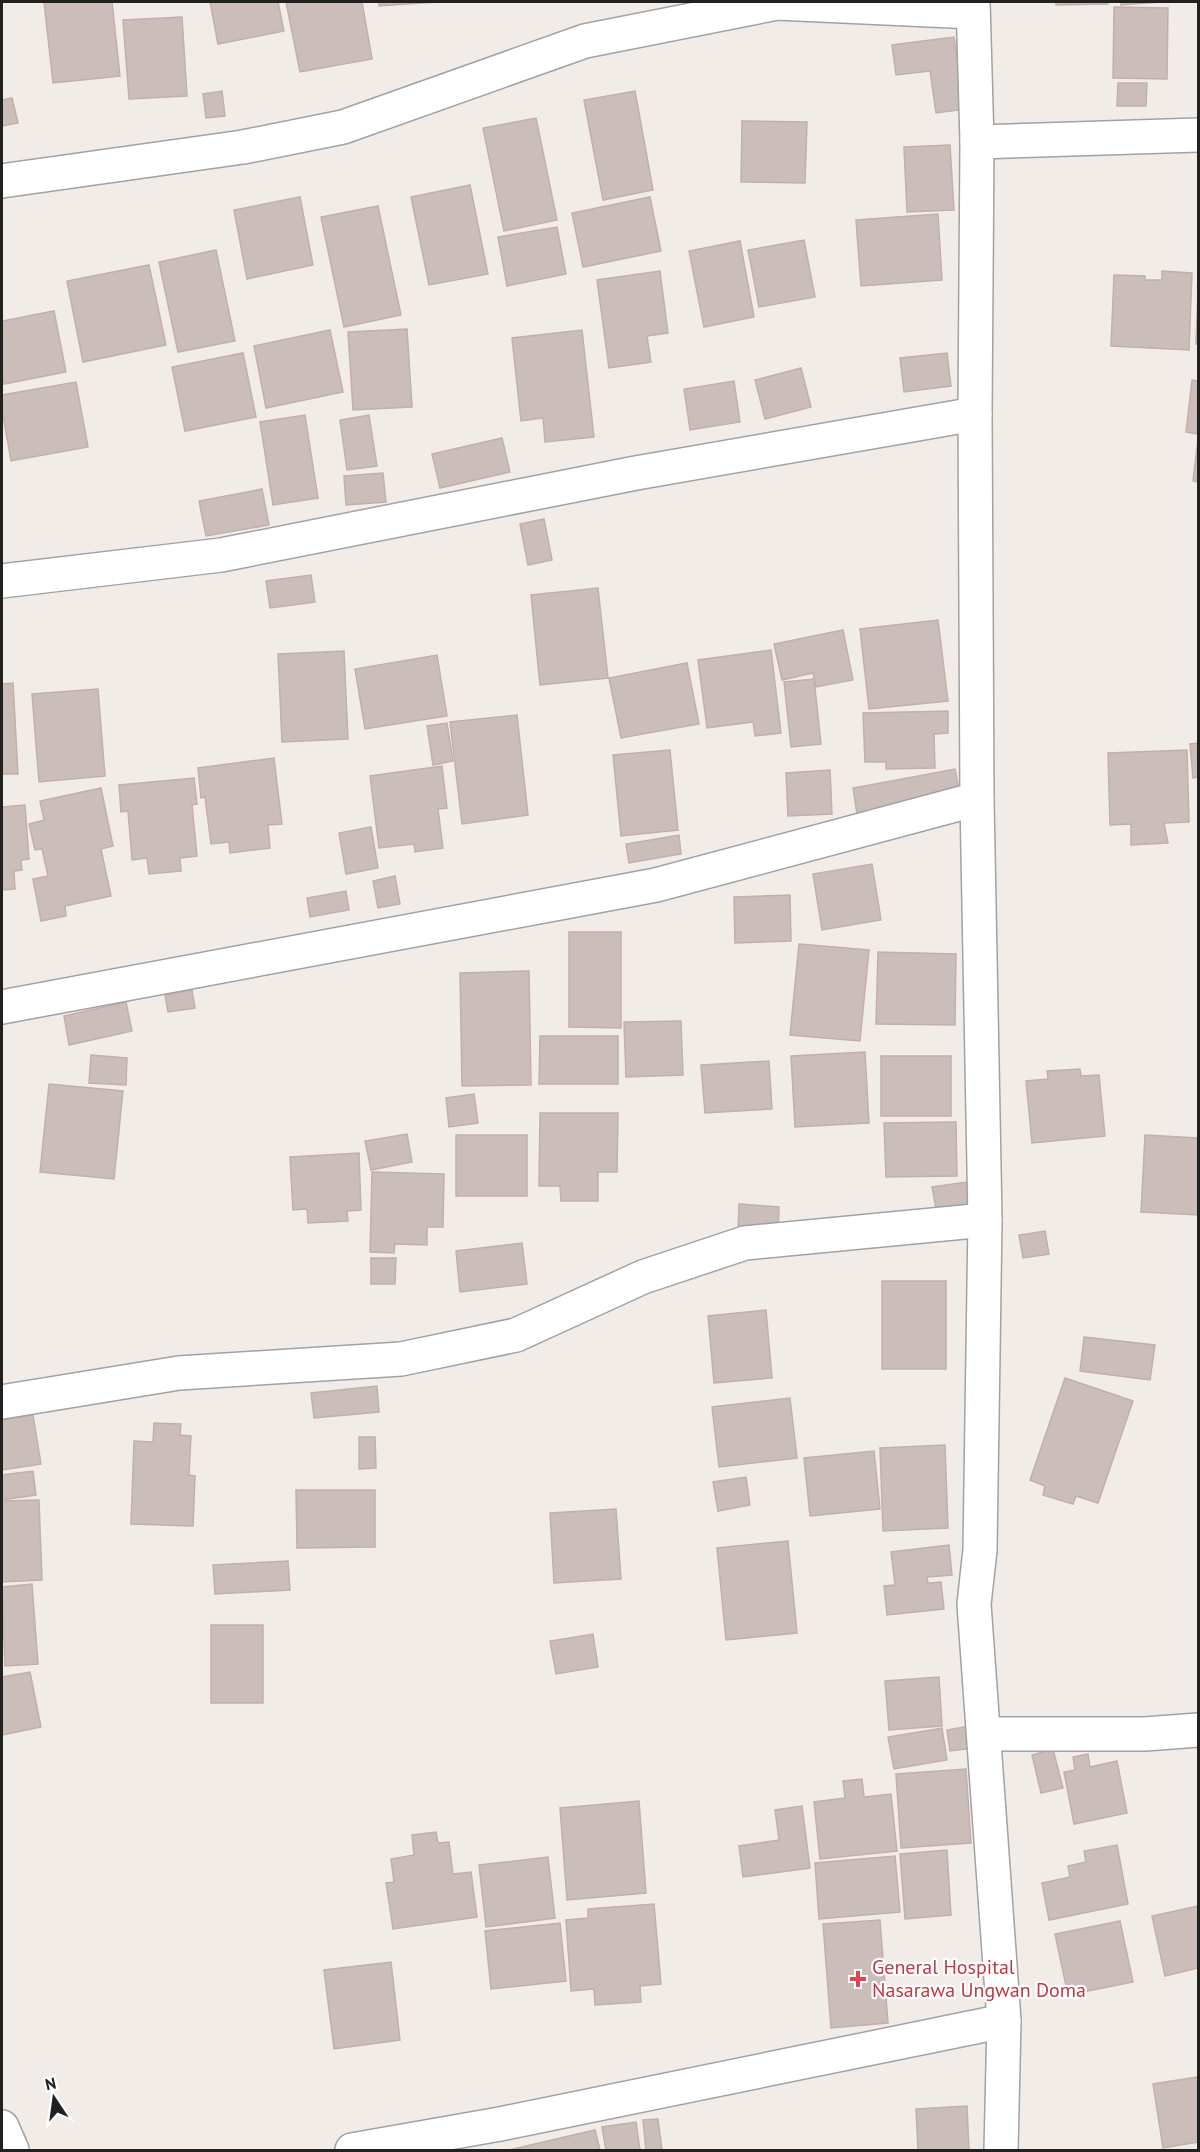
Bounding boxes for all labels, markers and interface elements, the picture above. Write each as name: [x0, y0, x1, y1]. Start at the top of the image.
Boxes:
place label: General Hospital Nasarawa Ungwan Doma: [872, 1954, 1086, 2003]
marker: General Hospital Nasarawa Ungwan Doma: [849, 1970, 867, 1988]
north arrow: [24, 2068, 84, 2128]
text: N: [43, 2072, 58, 2094]

